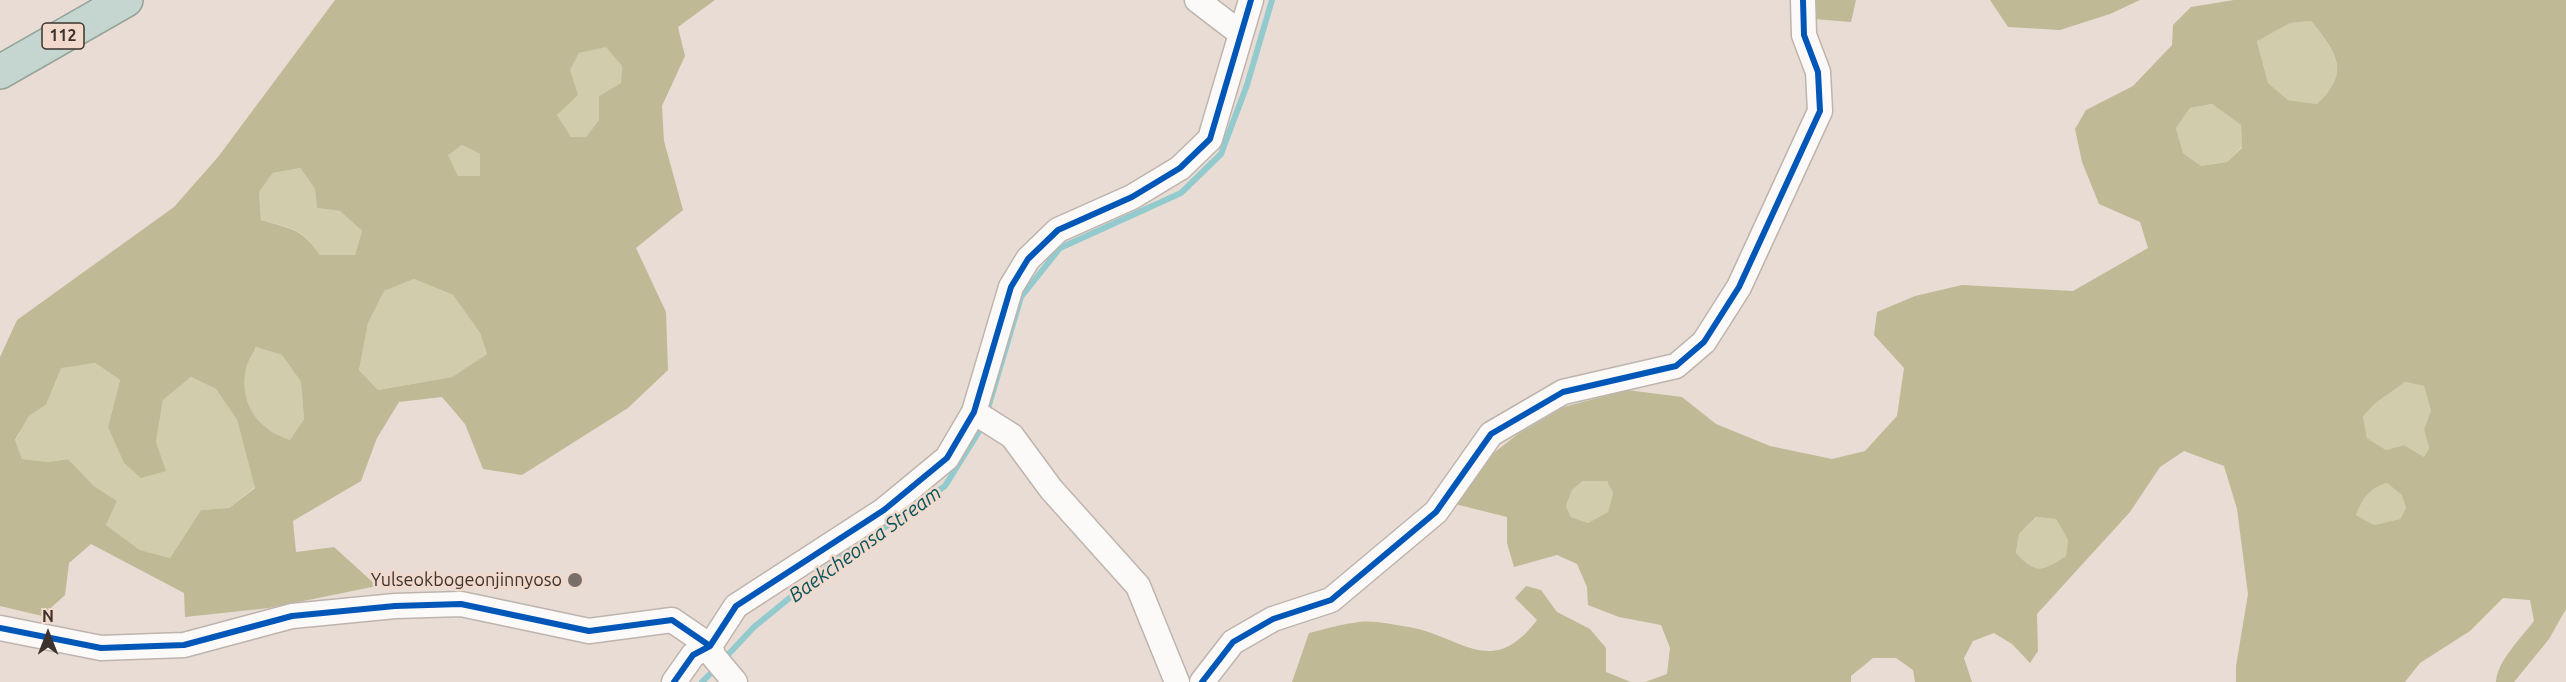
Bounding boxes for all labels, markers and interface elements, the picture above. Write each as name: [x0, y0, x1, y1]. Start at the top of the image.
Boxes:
road number: 112: [42, 23, 84, 49]
water label: Baekcheonsa Stream: [784, 481, 946, 607]
place label: Yulseokbogeonjinnyoso: [371, 569, 562, 591]
marker: Yulseokbogeonjinnyoso: [566, 571, 584, 589]
north arrow: [18, 604, 78, 664]
text: N: [42, 607, 54, 625]

